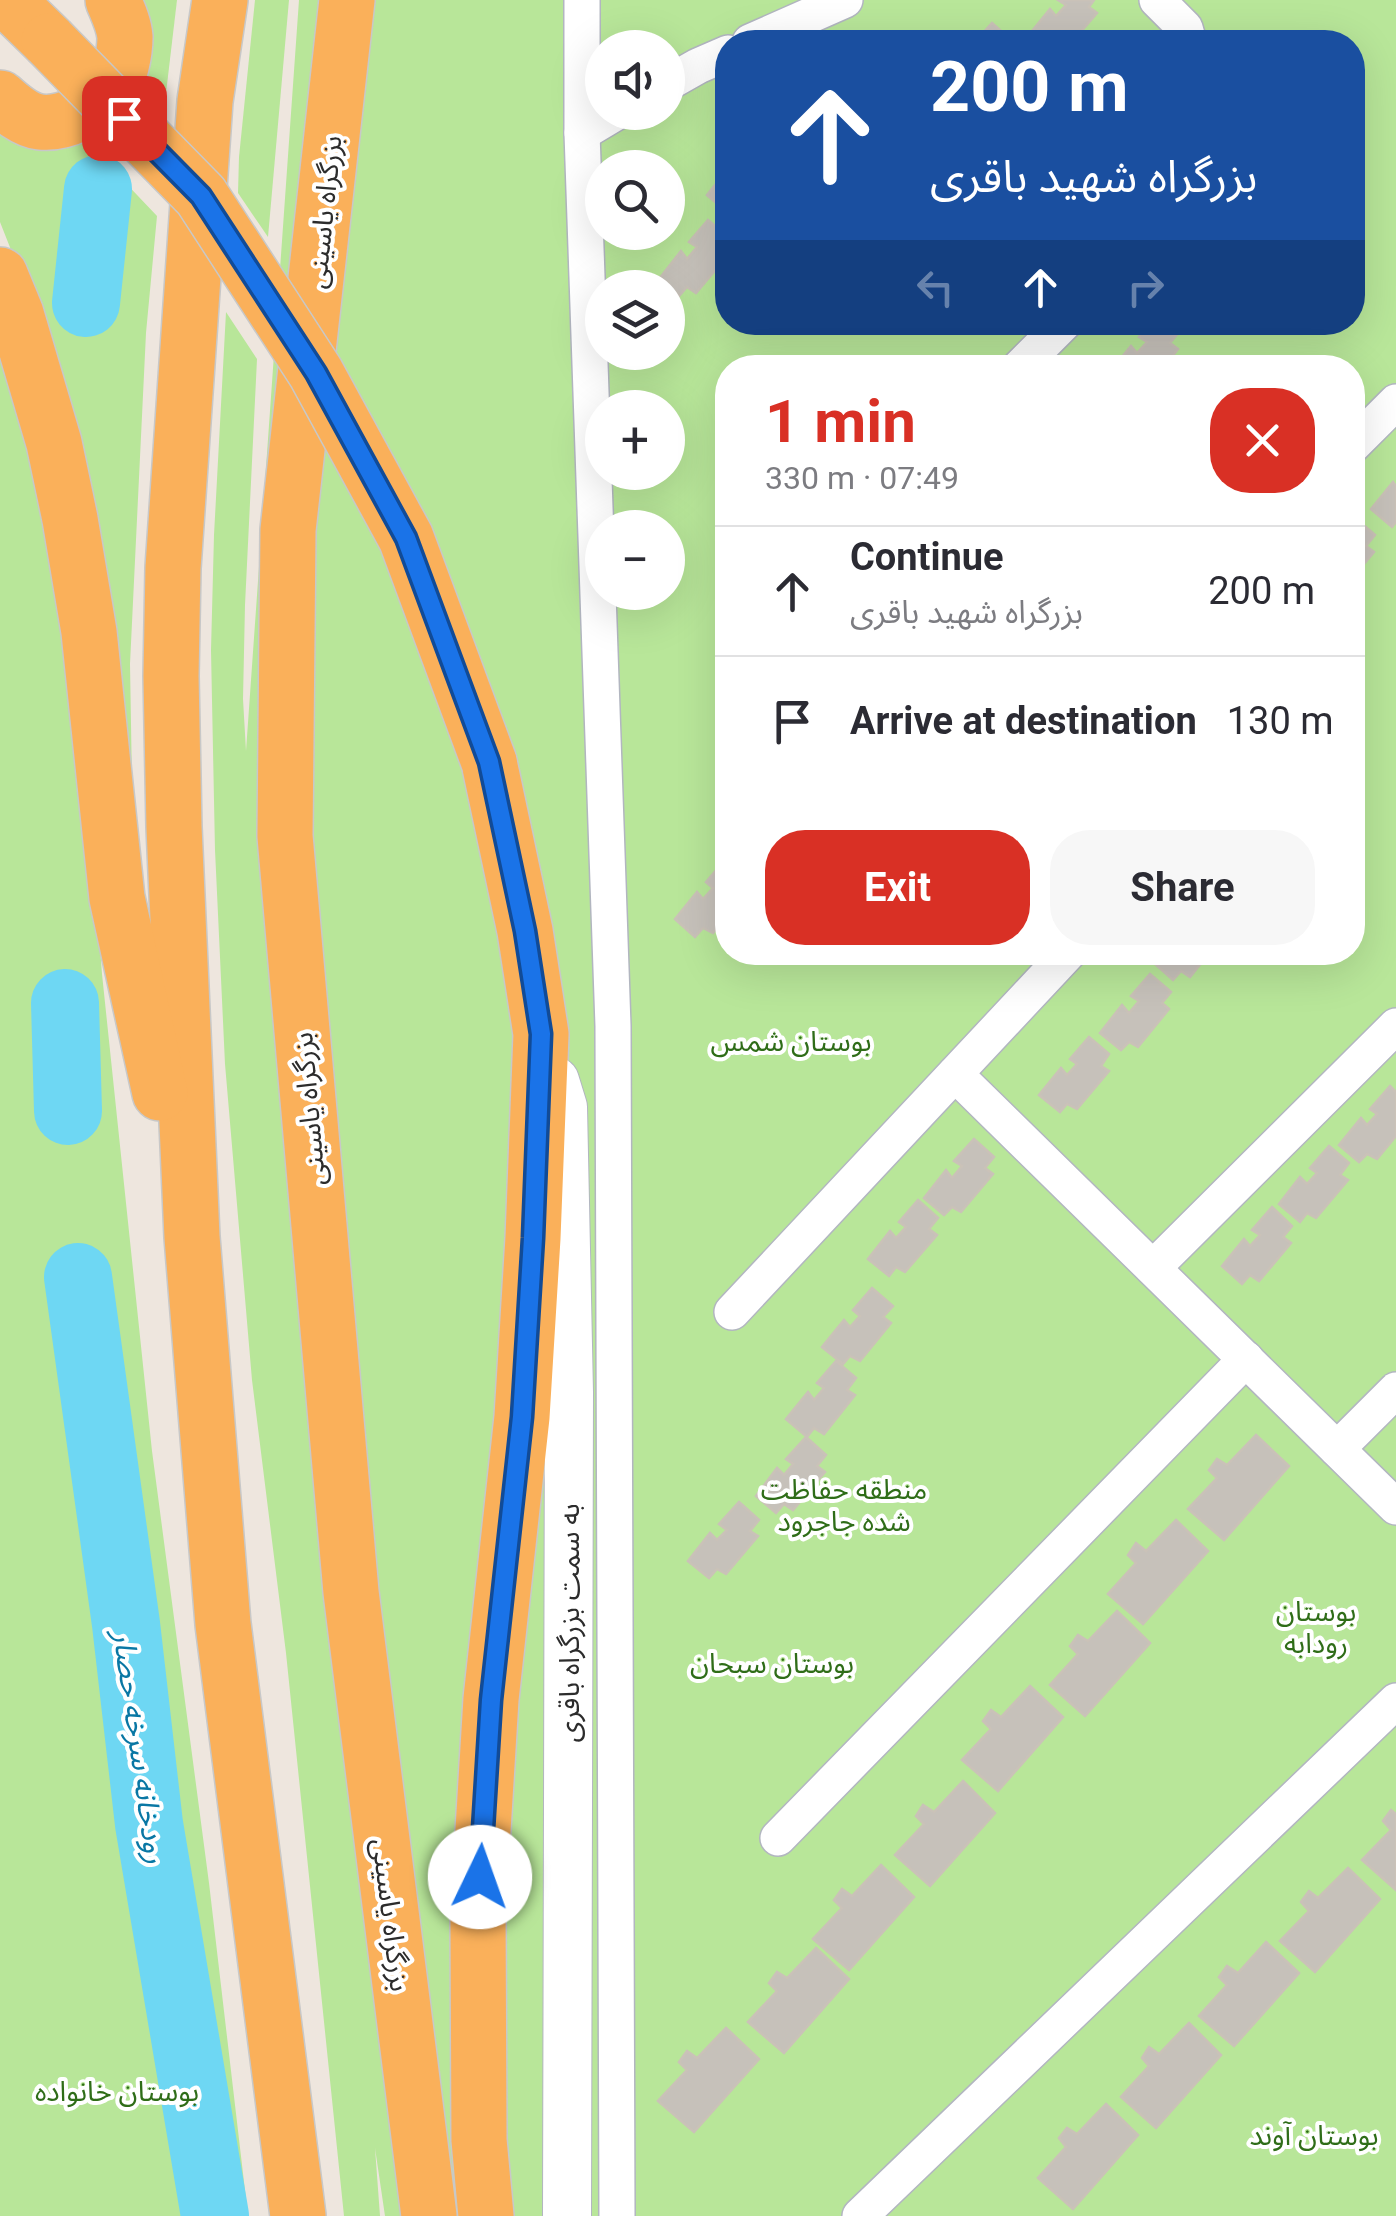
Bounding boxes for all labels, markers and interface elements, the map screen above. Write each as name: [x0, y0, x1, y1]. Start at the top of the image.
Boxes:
map controls: [585, 30, 685, 610]
button: sound: [585, 30, 685, 130]
text: 200 m: [930, 46, 1129, 128]
icon: ahead: [765, 70, 895, 200]
pin: [82, 76, 167, 161]
icon: arrive: [97, 91, 152, 146]
street label: بزرگراه یاسینی: [300, 134, 348, 290]
button: search: [585, 150, 685, 250]
text: بزرگراه شهید باقری: [930, 150, 1257, 203]
icon: left: [908, 260, 963, 315]
icon: ahead: [1013, 260, 1068, 315]
icon: right: [1118, 260, 1173, 315]
button: layers: [585, 270, 685, 370]
text: 1 min: [765, 386, 916, 457]
button: close: [1210, 388, 1315, 493]
button: +: [585, 390, 685, 490]
text: 330 m · 07:49: [765, 459, 959, 497]
button: −: [585, 510, 685, 610]
text: Continue: [850, 535, 1004, 579]
icon: ahead: [765, 564, 820, 619]
text: 200 m: [1208, 569, 1315, 613]
text: بزرگراه شهید باقری: [850, 593, 1083, 631]
icon: arrive: [765, 694, 820, 749]
text: Arrive at destination: [850, 699, 1197, 743]
text: 130 m: [1227, 699, 1334, 743]
button: Exit: [765, 830, 1030, 945]
button: Share: [1050, 830, 1315, 945]
park label: بوستان شمس: [710, 1025, 872, 1058]
street label: بزرگراه یاسینی: [286, 1031, 332, 1187]
park label: منطقه حفاظت شده جاجرود: [761, 1473, 927, 1538]
street label: به سمت بزرگراه باقری: [553, 1504, 586, 1743]
park label: بوستان رودابه: [1276, 1595, 1356, 1660]
water label: رودخانه سرخه حصار: [106, 1626, 174, 1866]
park label: بوستان سبحان: [690, 1647, 854, 1680]
position arrow: [428, 1825, 532, 1929]
street label: بزرگراه یاسینی: [365, 1837, 417, 1993]
park label: بوستان خانواده: [35, 2075, 199, 2108]
park label: بوستان آوند: [1250, 2119, 1378, 2152]

